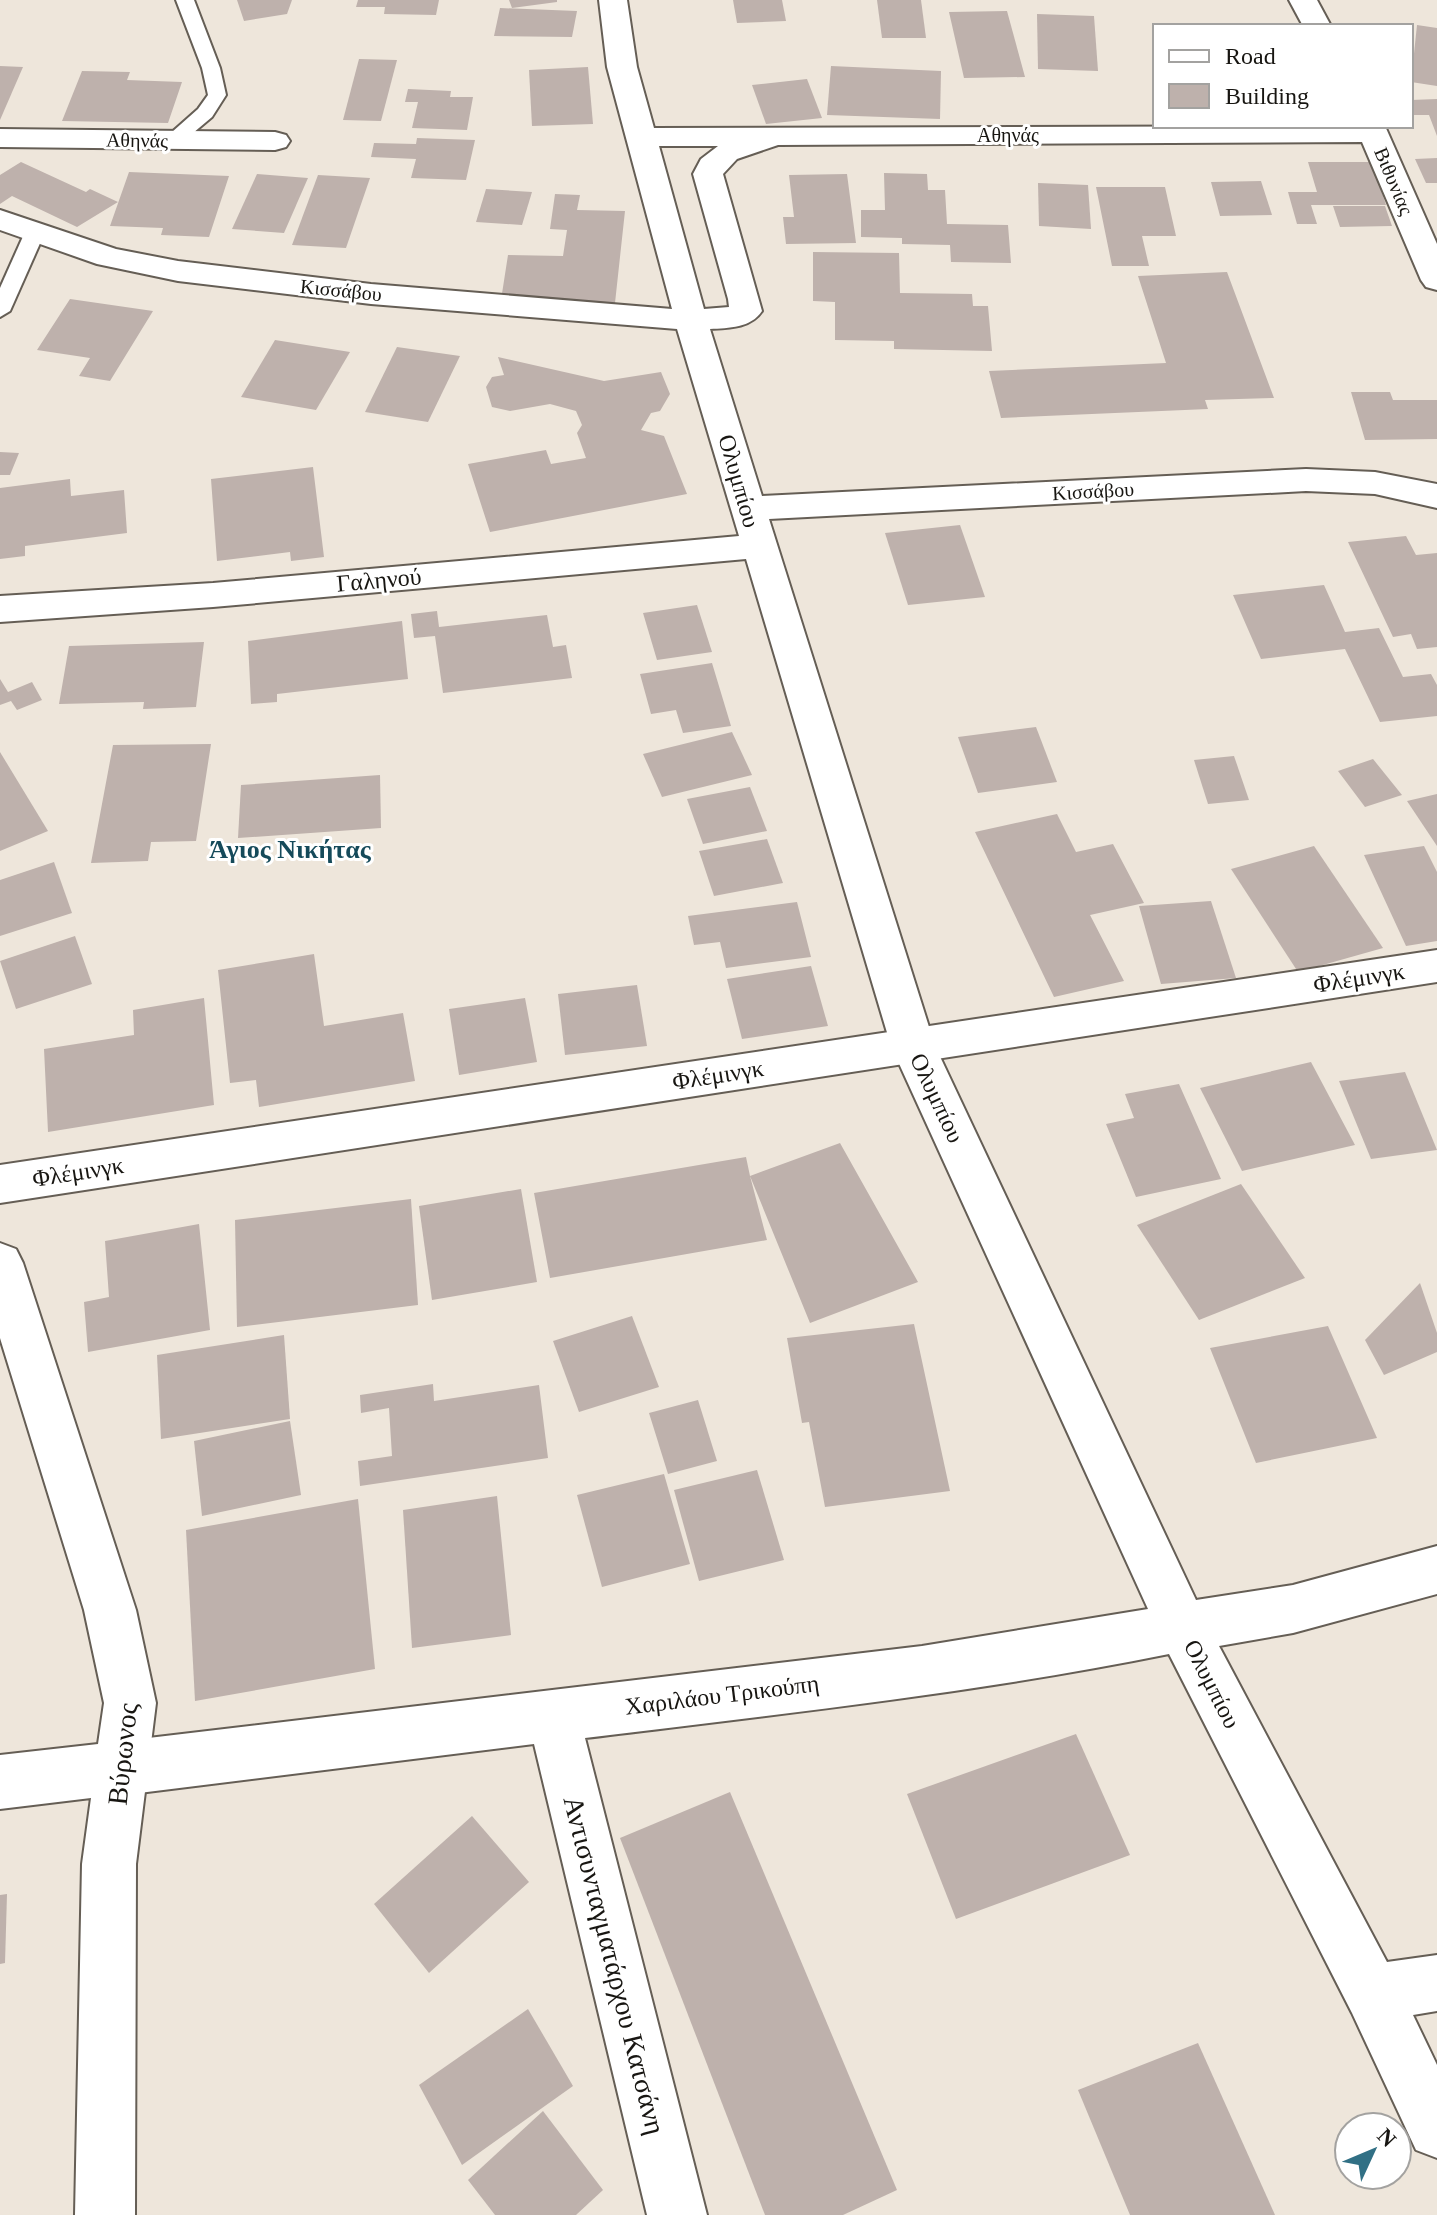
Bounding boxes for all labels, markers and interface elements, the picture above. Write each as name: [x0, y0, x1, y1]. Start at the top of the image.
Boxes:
legend: [1153, 24, 1413, 128]
text: Road: [1225, 43, 1276, 69]
text: Building: [1225, 83, 1309, 109]
street label: Αθηνάς: [977, 124, 1039, 147]
street label: Αθηνάς: [106, 128, 168, 153]
street label: Βιθυνίας: [1370, 144, 1418, 218]
street label: Κισσάβου: [299, 275, 383, 306]
street label: Ολυμπίου: [713, 431, 765, 531]
street label: Κισσάβου: [1052, 478, 1135, 505]
street label: Γαληνού: [335, 563, 423, 597]
district label: Άγιος Νικήτας: [209, 835, 372, 864]
street label: Φλέμινγκ: [1311, 958, 1407, 998]
street label: Ολυμπίου: [905, 1049, 969, 1147]
street label: Φλέμινγκ: [670, 1055, 766, 1095]
street label: Φλέμινγκ: [30, 1152, 126, 1192]
street label: Ολυμπίου: [1179, 1635, 1245, 1733]
street label: Χαριλάου Τρικούπη: [624, 1670, 820, 1720]
street label: Βύρωνος: [102, 1701, 143, 1807]
street label: Αντισυνταγματάρχου Κατσάνη: [557, 1793, 672, 2138]
north arrow: [1333, 2111, 1413, 2191]
text: N: [1373, 2123, 1402, 2152]

